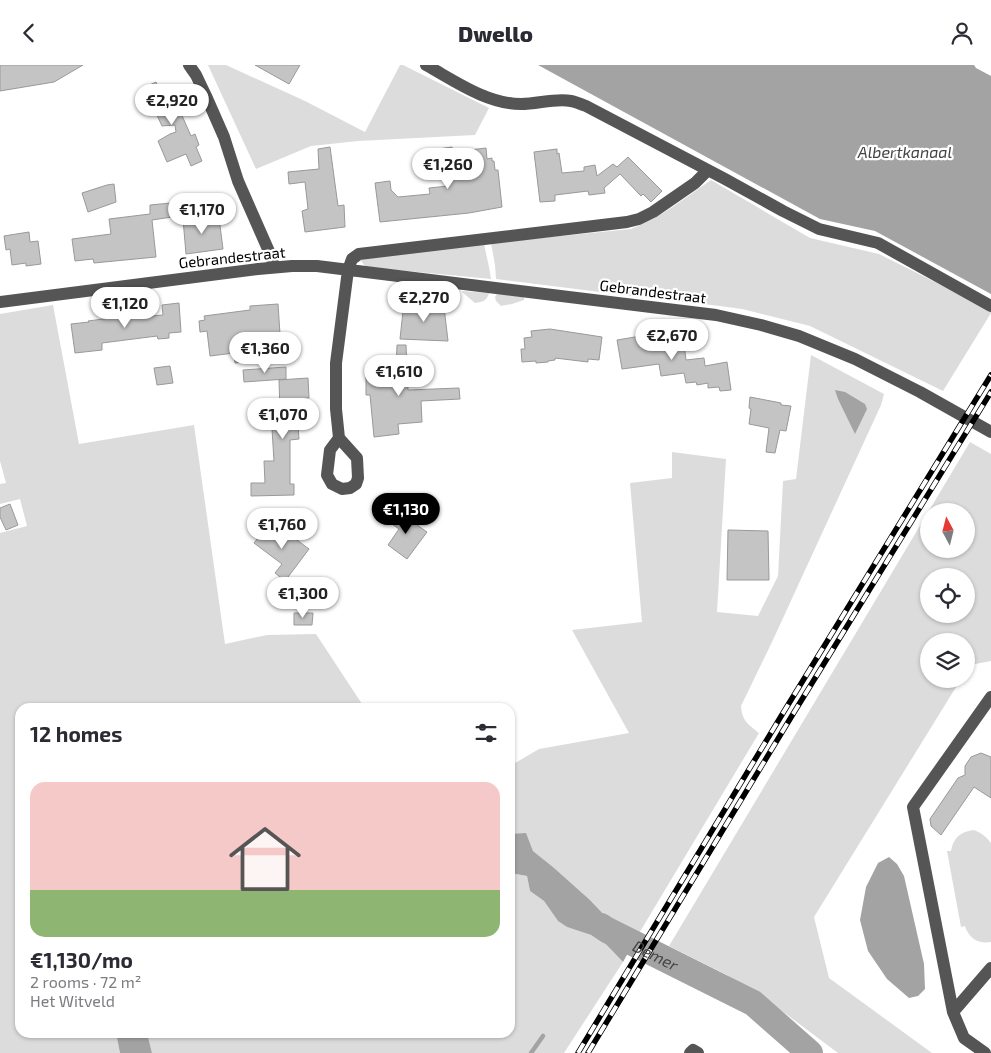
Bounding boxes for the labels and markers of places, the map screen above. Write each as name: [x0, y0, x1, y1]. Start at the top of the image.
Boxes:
pin: €2,920: [131, 83, 213, 126]
pin: €1,260: [407, 147, 489, 190]
pin: €1,170: [161, 193, 243, 235]
pin: €2,270: [383, 281, 465, 323]
pin: €1,120: [84, 287, 166, 329]
pin: €2,670: [631, 319, 713, 361]
pin: €1,360: [224, 331, 306, 374]
pin: €1,610: [358, 355, 440, 397]
pin: €1,070: [242, 397, 324, 440]
pin: €1,130: [365, 493, 447, 535]
pin: €1,760: [241, 507, 323, 550]
pin: €1,300: [262, 577, 344, 619]

